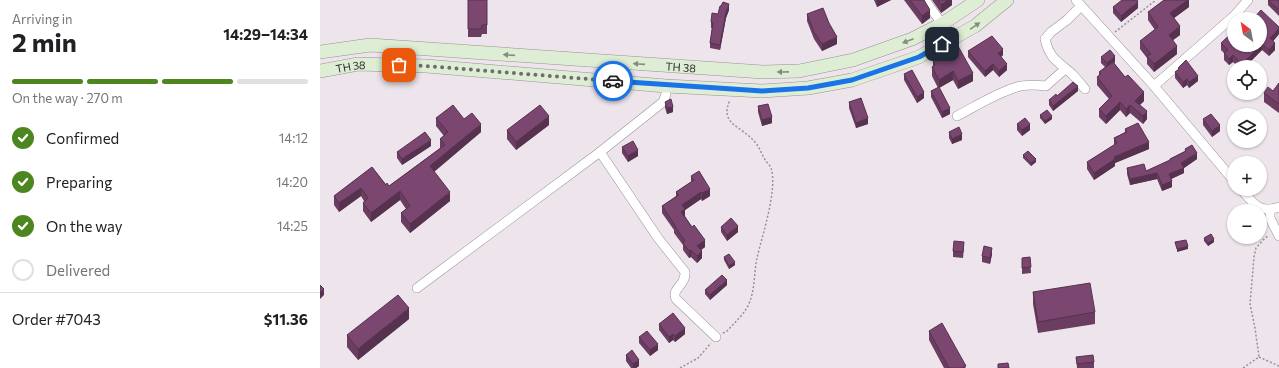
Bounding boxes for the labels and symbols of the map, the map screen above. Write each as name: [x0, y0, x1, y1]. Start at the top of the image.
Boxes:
north arrow: [1227, 12, 1267, 52]
one-way arrow: [969, 22, 980, 29]
pin: [925, 27, 959, 61]
one-way arrow: [902, 38, 914, 44]
pin: [382, 48, 416, 82]
one-way arrow: [503, 51, 515, 58]
street label: TH 38: [334, 57, 366, 75]
street label: TH 38: [665, 59, 697, 74]
one-way arrow: [633, 60, 645, 67]
courier: [593, 61, 633, 101]
one-way arrow: [777, 68, 789, 75]

